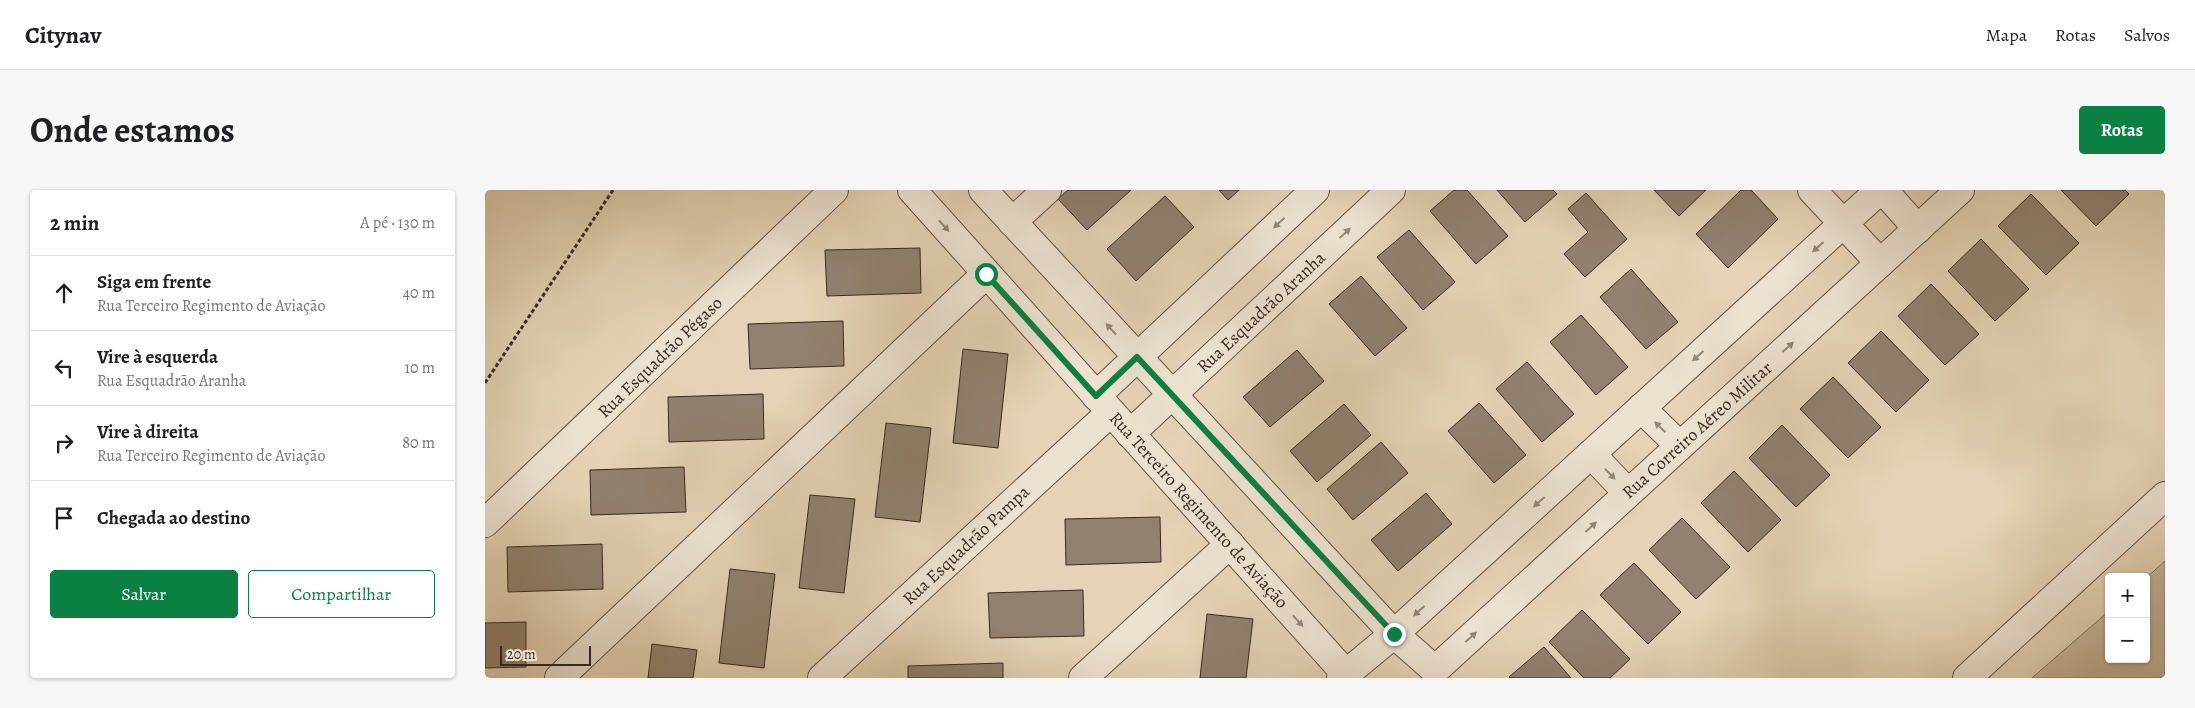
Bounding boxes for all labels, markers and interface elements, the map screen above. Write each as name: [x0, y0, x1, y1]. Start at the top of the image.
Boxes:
text: Citynav: [25, 19, 101, 51]
text: Mapa: [1986, 23, 2027, 47]
text: Rotas: [2055, 23, 2096, 47]
text: Salvos: [2124, 23, 2170, 47]
text: Onde estamos: [30, 106, 235, 154]
button: Rotas: [2079, 106, 2165, 154]
text: 2 min: [50, 209, 99, 237]
text: A pé · 130 m: [360, 212, 435, 234]
one-way arrow: [1273, 217, 1285, 229]
one-way arrow: [938, 220, 950, 232]
one-way arrow: [1339, 227, 1351, 239]
one-way arrow: [1811, 241, 1824, 252]
street label: Rua Esquadrão Aranha: [1191, 246, 1331, 378]
route start: [975, 263, 998, 286]
text: Siga em frente: [97, 269, 211, 295]
icon: ahead: [50, 279, 78, 307]
text: 40 m: [403, 282, 435, 304]
street label: Rua Esquadrão Pégaso: [592, 291, 728, 423]
text: Rua Terceiro Regimento de Aviação: [97, 295, 325, 317]
one-way arrow: [1105, 323, 1117, 335]
one-way arrow: [1782, 341, 1794, 353]
text: Vire à esquerda: [97, 344, 218, 370]
one-way arrow: [1692, 350, 1704, 362]
icon: left: [50, 354, 78, 382]
street label: Rua Correiro Aéreo Militar: [1617, 356, 1777, 504]
text: 10 m: [405, 357, 435, 379]
text: Rua Esquadrão Aranha: [97, 370, 246, 392]
street label: Rua Terceiro Regimento de Aviação: [1104, 406, 1294, 614]
text: Vire à direita: [97, 419, 199, 445]
one-way arrow: [1655, 421, 1667, 433]
icon: right: [50, 429, 78, 457]
text: 80 m: [402, 432, 435, 454]
text: Rua Terceiro Regimento de Aviação: [97, 445, 325, 467]
one-way arrow: [1604, 467, 1616, 479]
street label: Rua Esquadrão Pampa: [897, 479, 1035, 610]
one-way arrow: [1533, 496, 1546, 507]
icon: arrive: [50, 504, 78, 532]
text: Chegada ao destino: [97, 505, 250, 531]
one-way arrow: [1584, 521, 1596, 533]
button: Salvar: [50, 570, 238, 618]
button: Compartilhar: [248, 570, 435, 618]
map controls: [2105, 573, 2150, 663]
button: +: [2105, 573, 2150, 618]
one-way arrow: [1414, 605, 1426, 617]
one-way arrow: [1292, 614, 1304, 626]
button: −: [2105, 618, 2150, 663]
route end: [1383, 623, 1406, 646]
one-way arrow: [1464, 631, 1476, 643]
scale bar: [500, 643, 591, 666]
text: 20 m: [507, 645, 536, 664]

